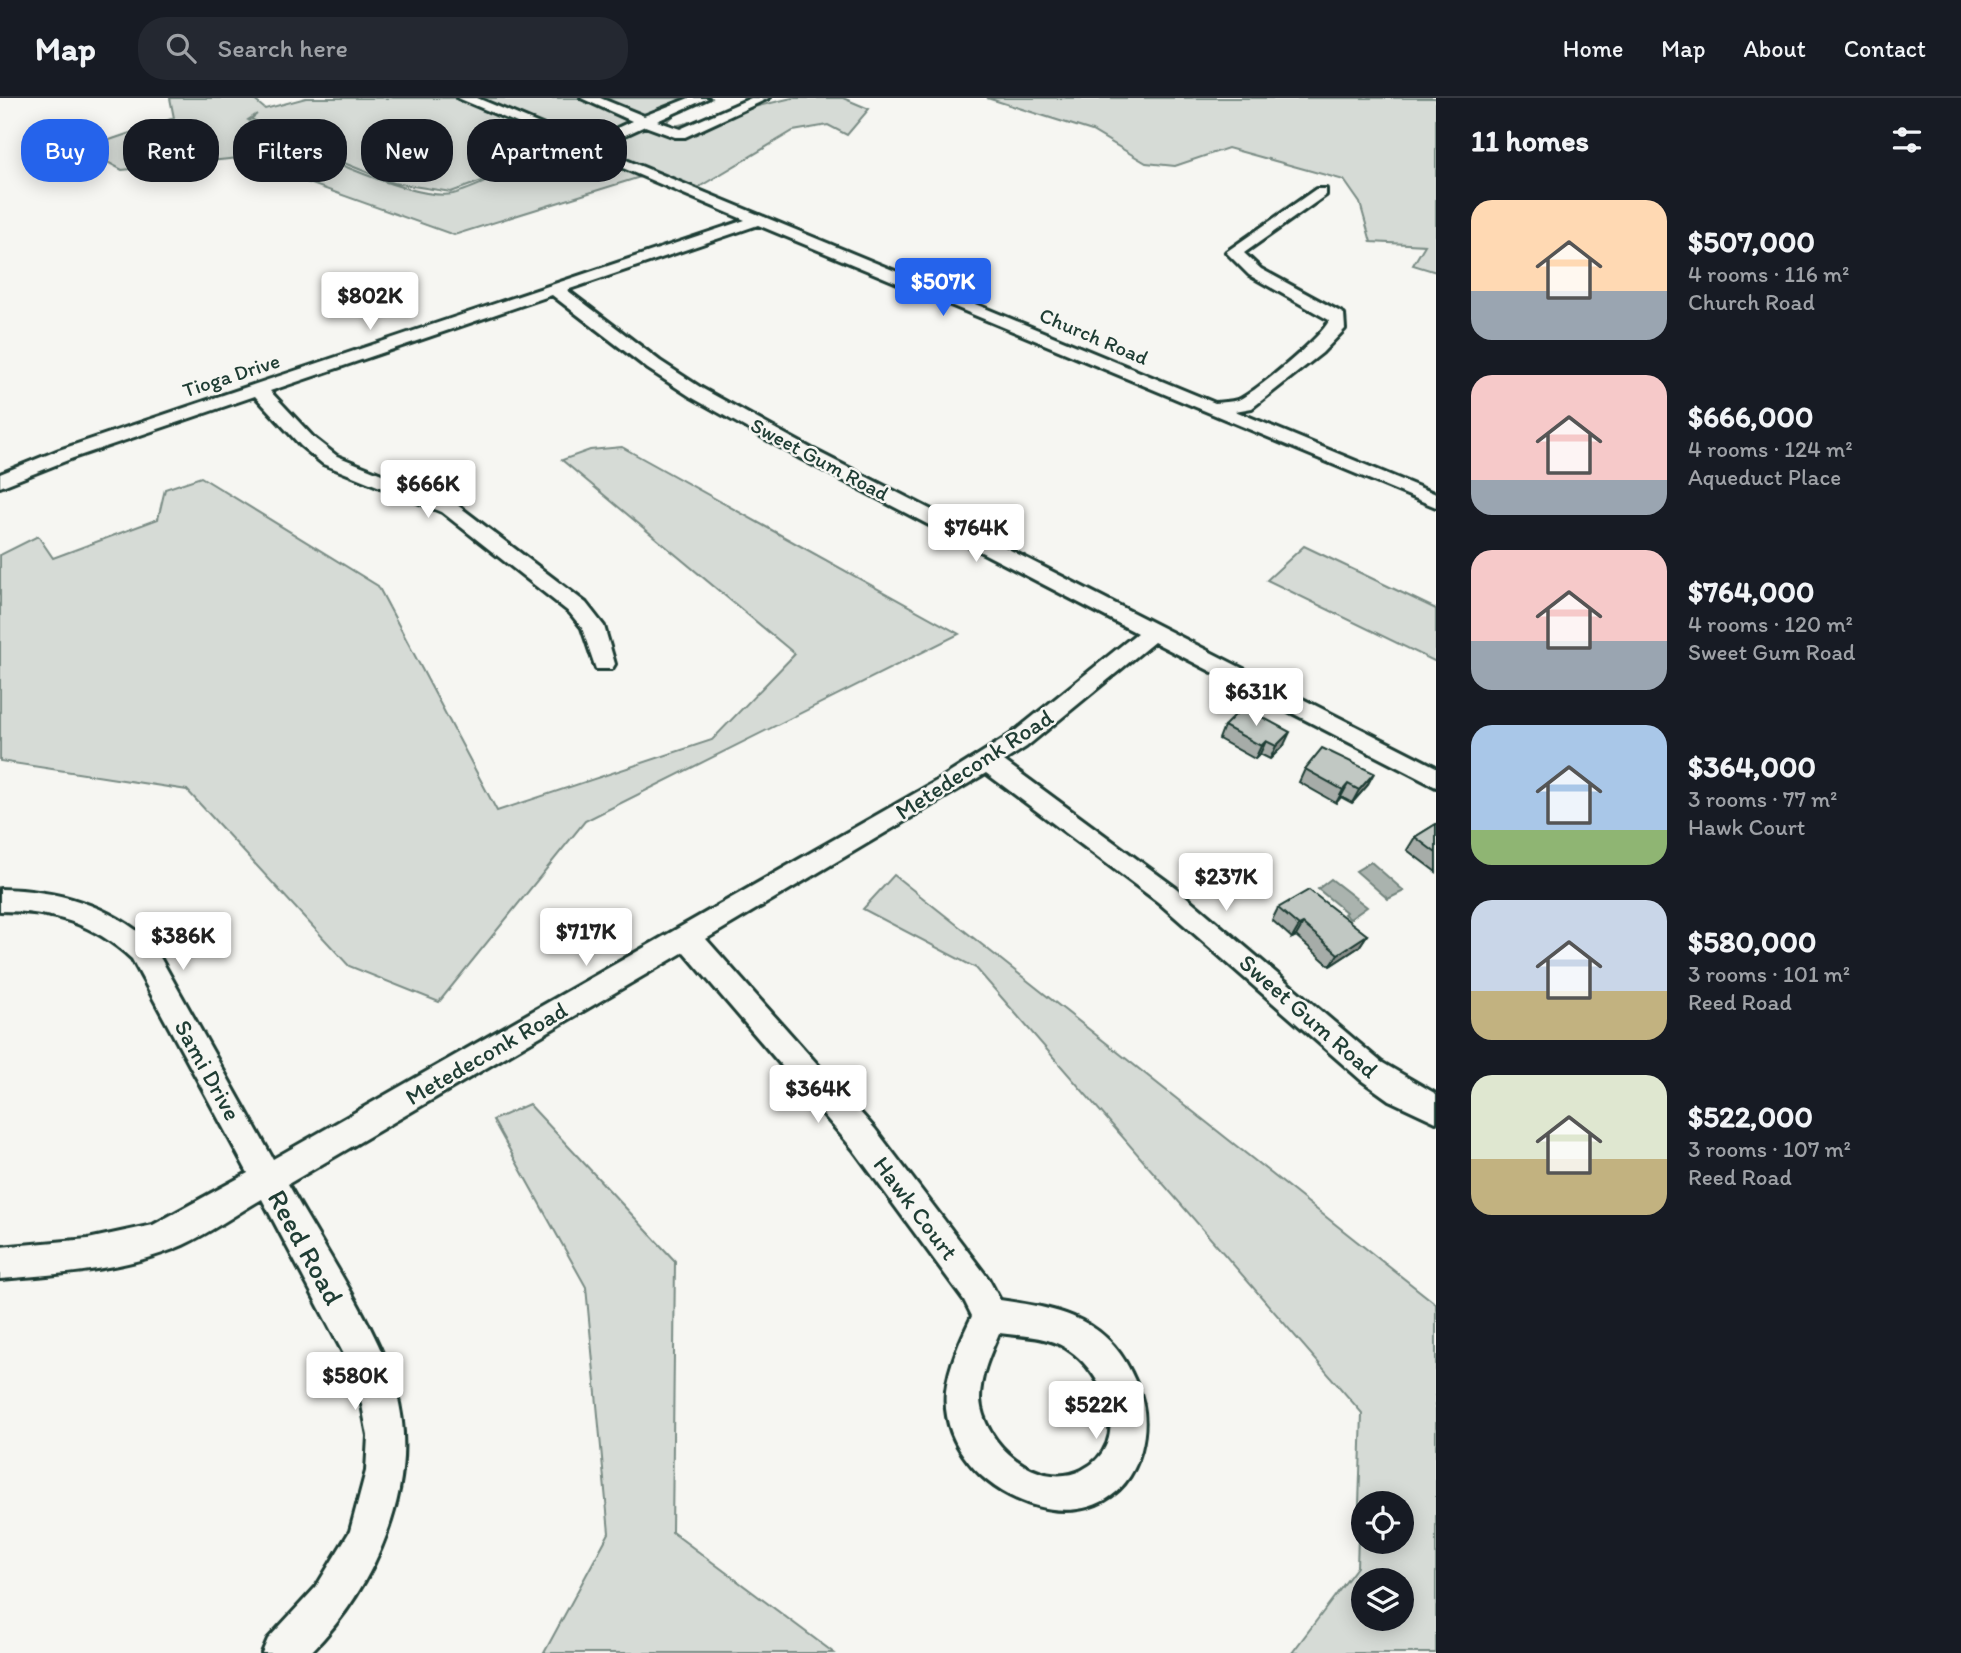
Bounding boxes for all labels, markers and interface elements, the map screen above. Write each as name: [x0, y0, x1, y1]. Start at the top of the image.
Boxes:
search box: [138, 17, 628, 80]
text: Map: [35, 29, 96, 68]
icon: search: [162, 29, 200, 67]
text: Search here: [218, 32, 348, 64]
text: Home: [1563, 34, 1623, 63]
text: Map: [1661, 34, 1705, 63]
text: About: [1743, 34, 1806, 63]
text: Contact: [1844, 34, 1926, 63]
chip: Buy: [21, 119, 109, 182]
chip: Rent: [123, 119, 219, 182]
chip: Filters: [233, 119, 347, 182]
chip: New: [361, 119, 453, 182]
chip: Apartment: [467, 119, 627, 182]
icon: filters: [1888, 121, 1926, 159]
text: 11 homes: [1471, 122, 1589, 159]
text: $507,000: [1688, 223, 1815, 260]
icon: home: [1527, 228, 1611, 312]
pin: $507K: [894, 258, 992, 318]
text: 4 rooms · 116 m²: [1688, 260, 1850, 288]
text: $507K: [911, 267, 975, 295]
pin: $802K: [321, 272, 419, 332]
text: $802K: [337, 281, 403, 309]
text: Church Road: [1688, 288, 1815, 316]
street label: Church Road: [1036, 302, 1152, 370]
street label: Tioga Drive: [179, 348, 283, 402]
text: $666,000: [1688, 398, 1813, 435]
icon: home: [1527, 403, 1611, 487]
street label: Sweet Gum Road: [747, 412, 894, 506]
text: 4 rooms · 124 m²: [1688, 435, 1853, 463]
pin: $666K: [379, 460, 477, 520]
text: Aqueduct Place: [1688, 463, 1841, 491]
text: $666K: [397, 469, 459, 497]
pin: $764K: [927, 504, 1025, 564]
text: $764K: [944, 513, 1008, 541]
text: $764,000: [1688, 573, 1815, 610]
icon: home: [1527, 578, 1611, 662]
text: 4 rooms · 120 m²: [1688, 610, 1853, 638]
text: Sweet Gum Road: [1688, 638, 1855, 666]
pin: $631K: [1207, 668, 1305, 728]
text: $631K: [1225, 677, 1287, 705]
street label: Metedeconk Road: [890, 702, 1058, 826]
text: $364,000: [1688, 748, 1816, 785]
icon: home: [1527, 753, 1611, 837]
text: 3 rooms · 77 m²: [1688, 785, 1838, 813]
text: Hawk Court: [1688, 813, 1806, 841]
pin: $237K: [1177, 854, 1275, 913]
text: $237K: [1195, 862, 1257, 890]
pin: $717K: [537, 908, 635, 968]
pin: $386K: [134, 912, 232, 972]
text: $717K: [556, 917, 616, 945]
text: $386K: [151, 921, 215, 949]
text: $580,000: [1688, 923, 1816, 960]
icon: home: [1527, 928, 1611, 1012]
street label: Sweet Gum Road: [1234, 948, 1384, 1084]
text: 3 rooms · 101 m²: [1688, 960, 1850, 988]
text: Reed Road: [1688, 988, 1792, 1016]
street label: Metedeconk Road: [400, 995, 572, 1111]
street label: Sami Drive: [169, 1015, 247, 1125]
pin: $364K: [769, 1066, 867, 1125]
text: $364K: [786, 1074, 850, 1102]
text: $522,000: [1688, 1098, 1813, 1135]
icon: home: [1527, 1103, 1611, 1187]
text: 3 rooms · 107 m²: [1688, 1135, 1851, 1163]
street label: Hawk Court: [868, 1150, 964, 1266]
text: Reed Road: [1688, 1163, 1792, 1191]
street label: Reed Road: [261, 1184, 351, 1310]
pin: $580K: [306, 1352, 404, 1412]
text: $580K: [322, 1361, 388, 1389]
pin: $522K: [1047, 1382, 1145, 1441]
text: $522K: [1065, 1390, 1127, 1418]
map controls: [1351, 1491, 1414, 1631]
button: locate: [1351, 1491, 1414, 1554]
button: layers: [1351, 1568, 1414, 1631]

